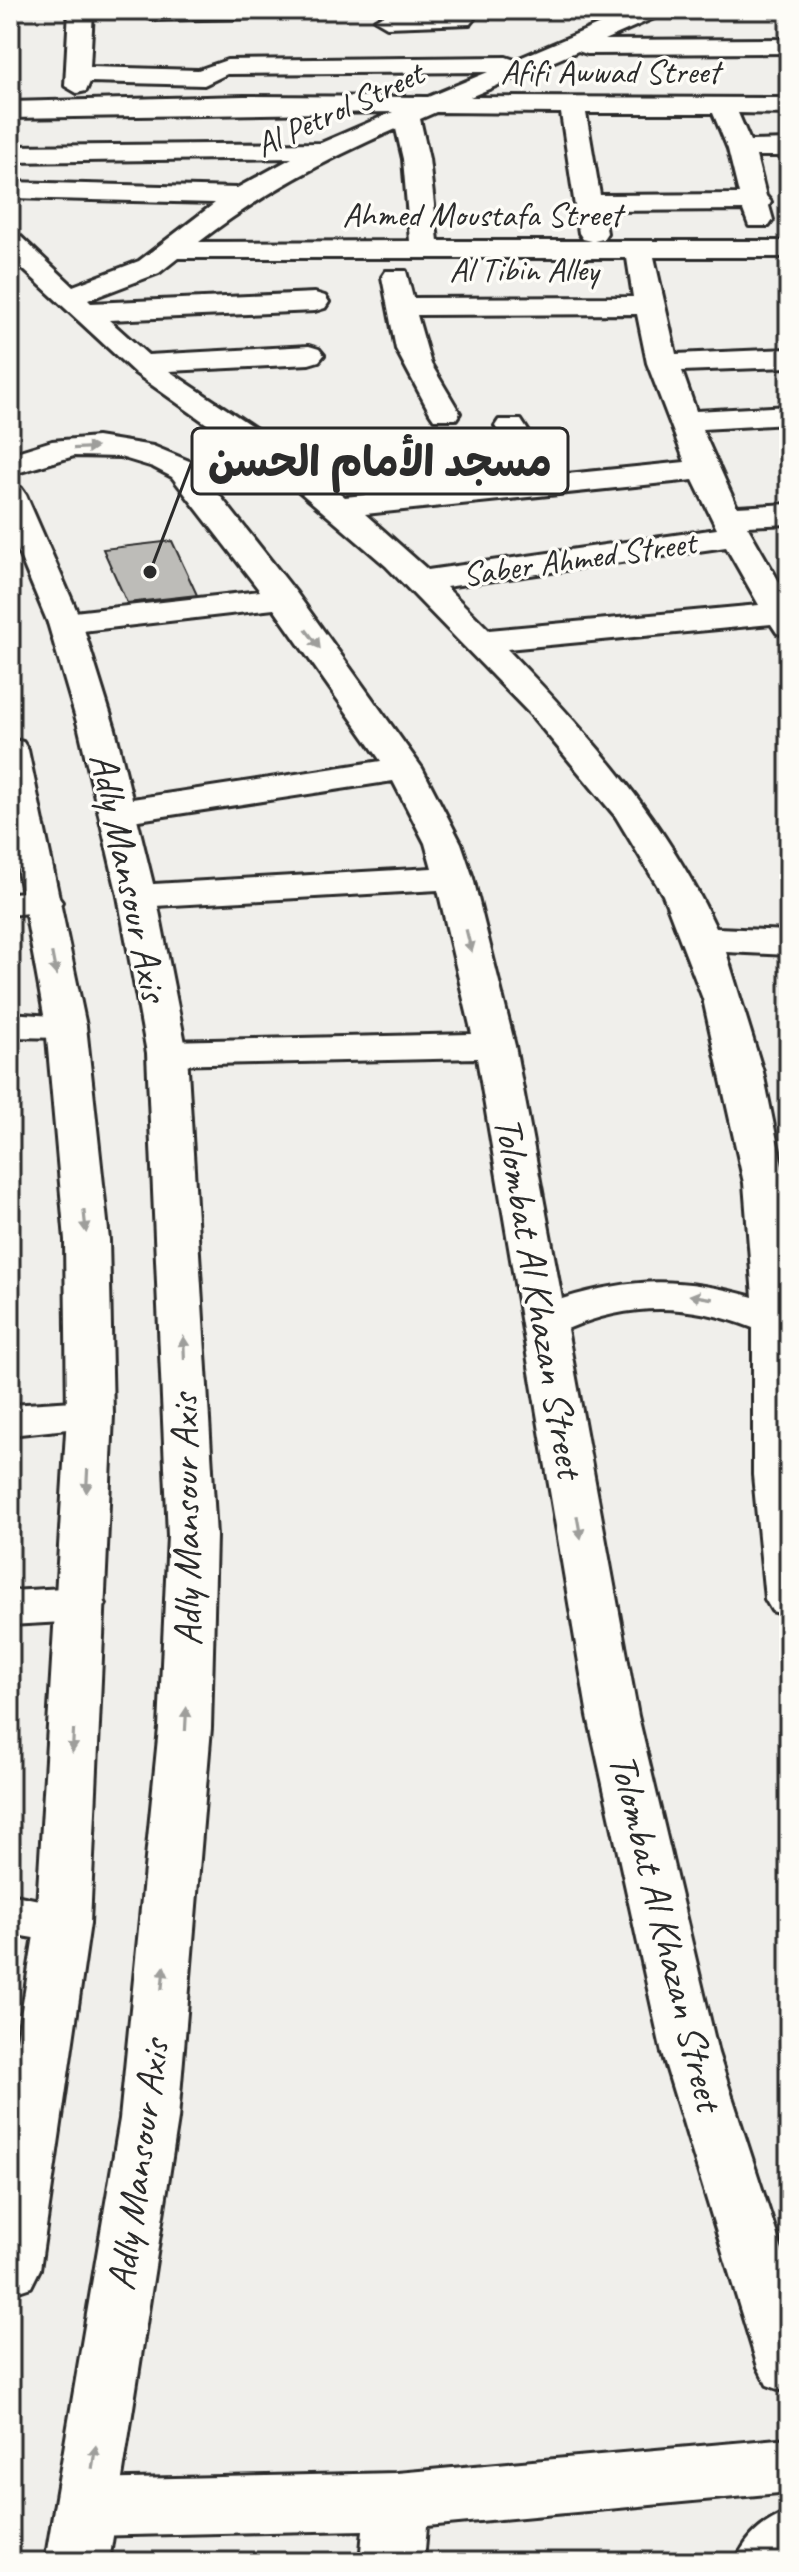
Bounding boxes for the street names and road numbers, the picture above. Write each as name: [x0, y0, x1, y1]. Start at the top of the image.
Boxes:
street label: Al Petrol Street: [248, 50, 433, 167]
street label: Afifi Awwad Street: [500, 50, 724, 93]
street label: Ahmed Moustafa Street: [343, 193, 626, 236]
street label: Al Tibin Alley: [450, 248, 602, 291]
street label: Saber Ahmed Street: [460, 520, 702, 596]
street label: Adly Mansour Axis: [78, 748, 180, 1009]
street label: Tolombat Al Khazan Street: [483, 1113, 596, 1485]
street label: Adly Mansour Axis: [159, 1390, 213, 1647]
street label: Tolombat Al Khazan Street: [598, 1749, 735, 2119]
street label: Adly Mansour Axis: [96, 2033, 181, 2294]

